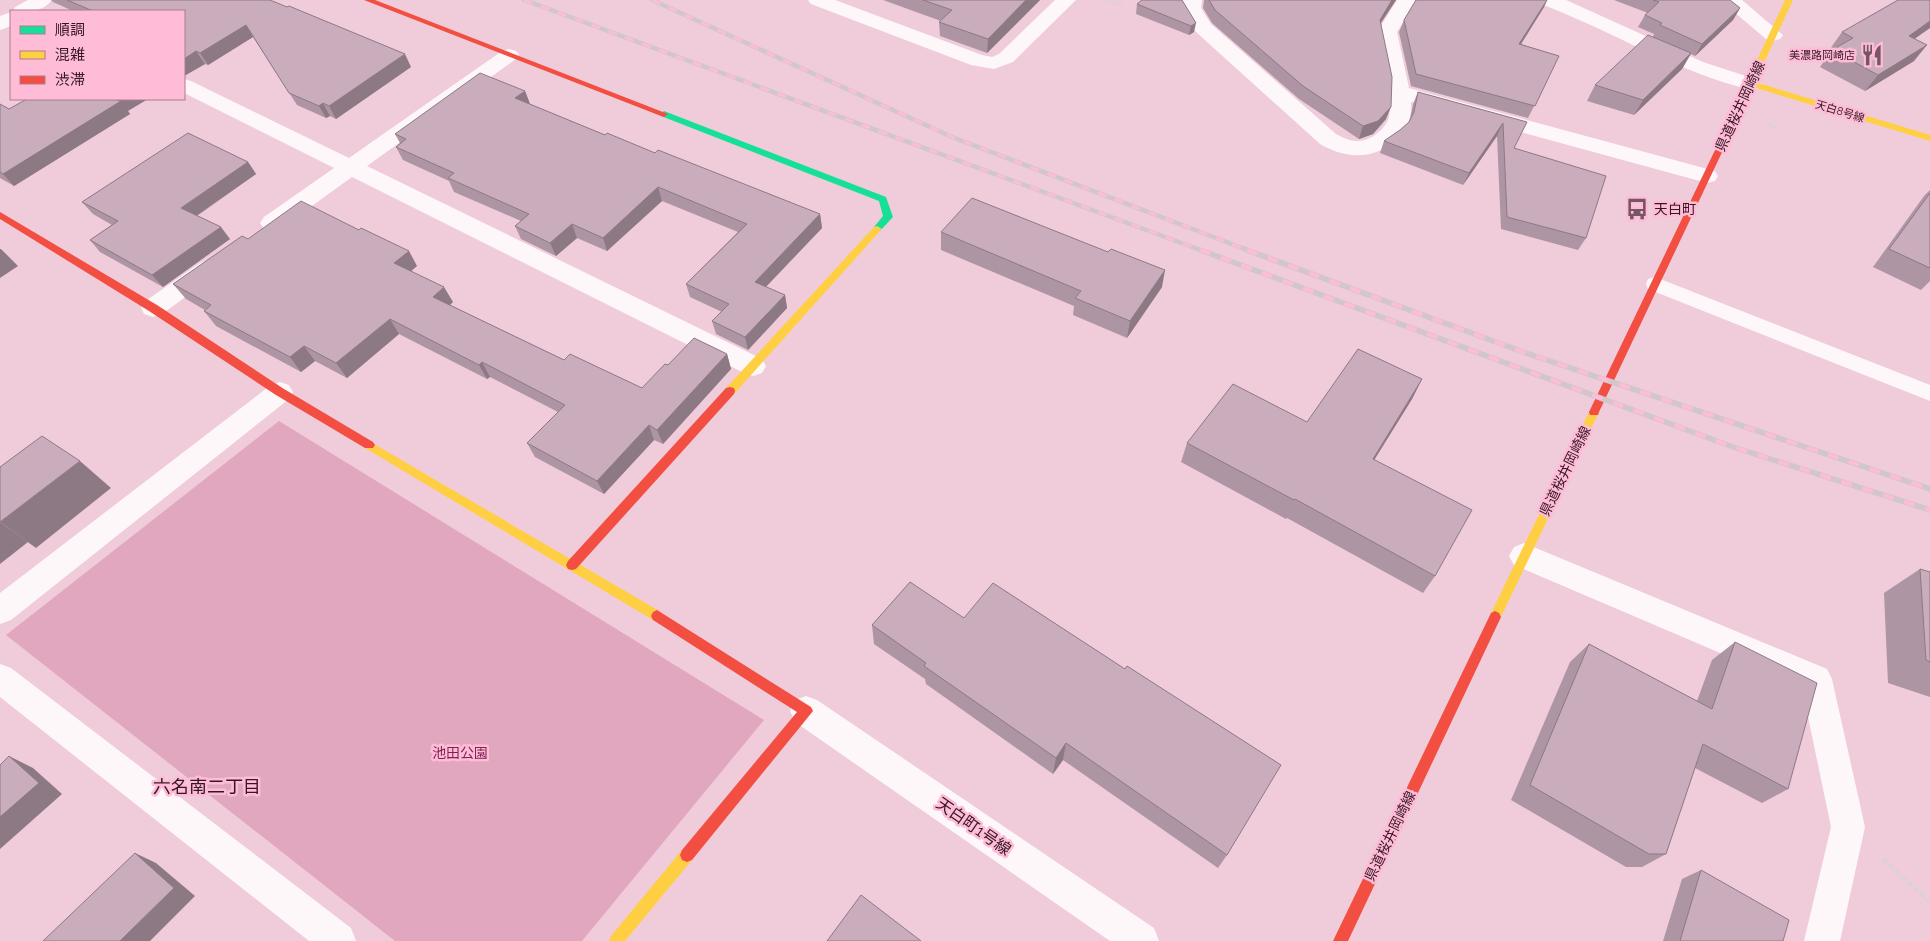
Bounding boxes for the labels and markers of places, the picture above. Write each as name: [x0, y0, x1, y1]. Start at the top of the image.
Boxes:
restaurant icon: 美濃路岡崎店: [1859, 42, 1885, 68]
place label: 美濃路岡崎店: [1789, 49, 1855, 62]
bus stop icon: 天白町: [1624, 196, 1650, 222]
place label: 天白町: [1654, 201, 1696, 217]

